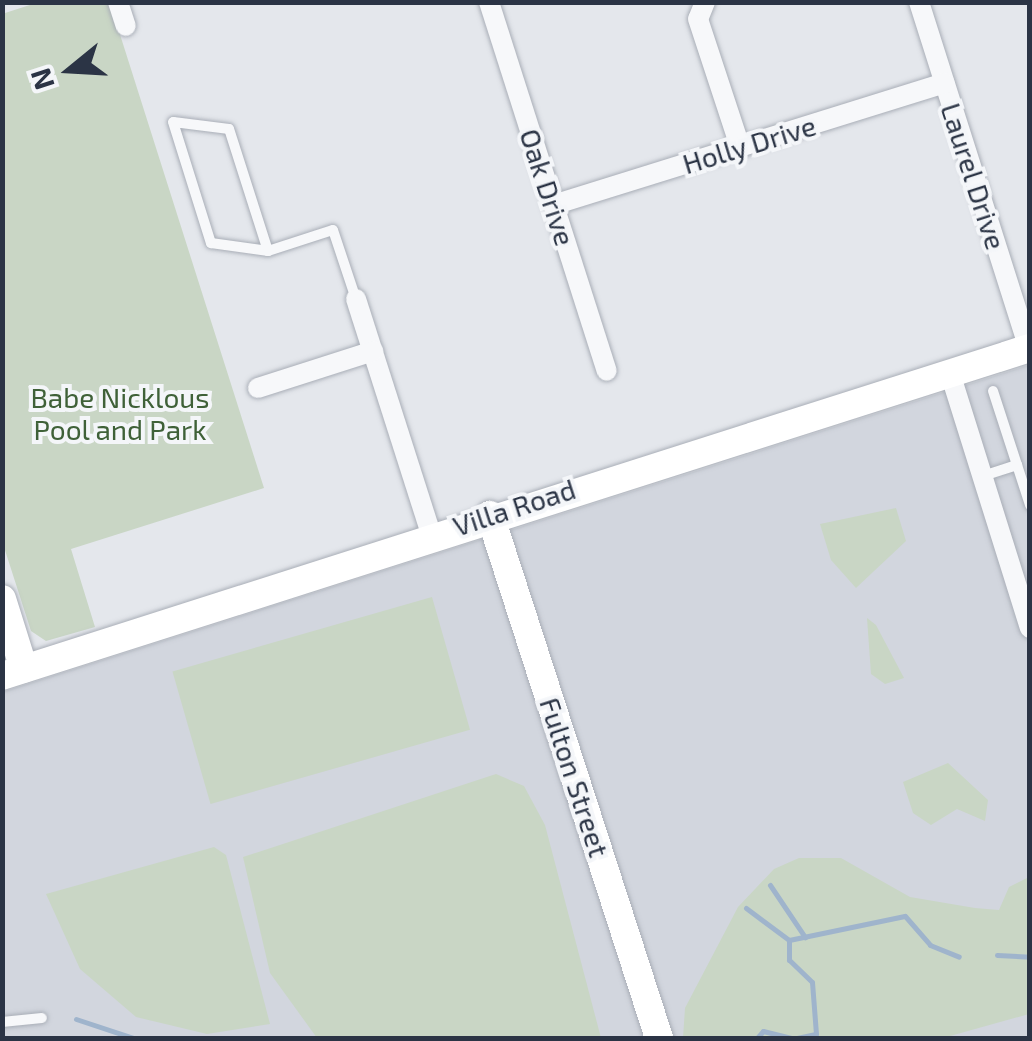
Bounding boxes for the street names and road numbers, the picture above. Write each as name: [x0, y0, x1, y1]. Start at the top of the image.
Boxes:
street label: Laurel Drive: [934, 98, 1014, 254]
street label: Holly Drive: [678, 108, 820, 180]
street label: Oak Drive: [513, 124, 583, 250]
street label: Villa Road: [449, 471, 579, 543]
street label: Fulton Street: [533, 693, 617, 861]

